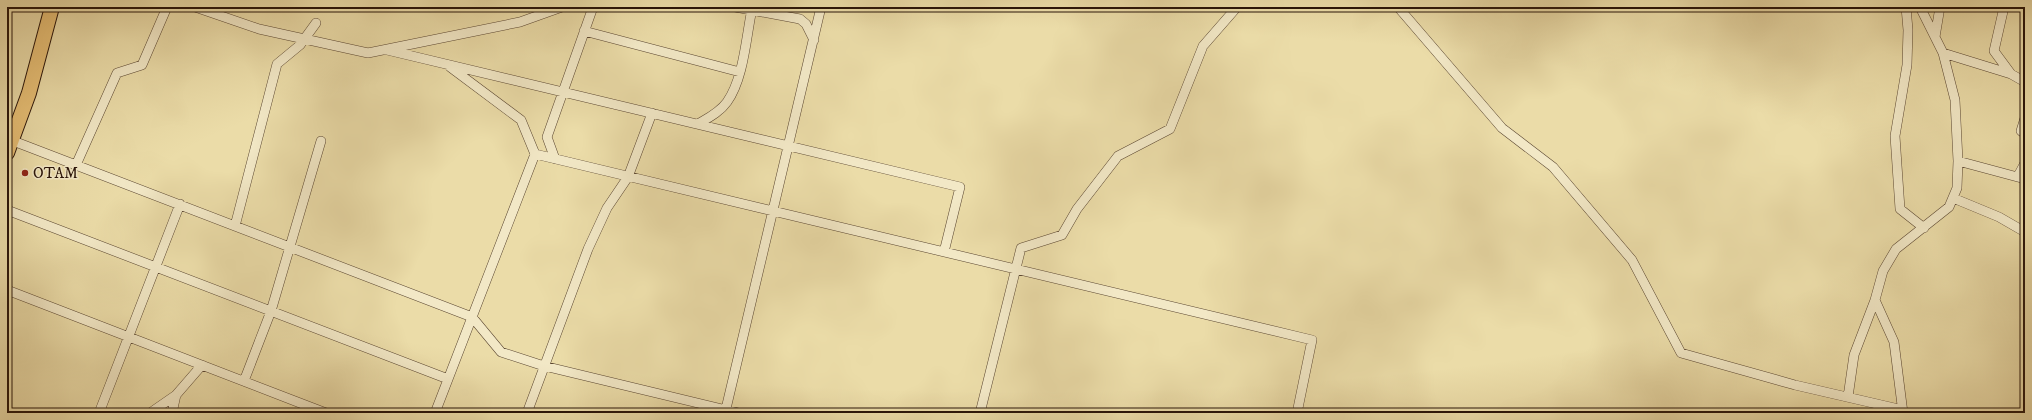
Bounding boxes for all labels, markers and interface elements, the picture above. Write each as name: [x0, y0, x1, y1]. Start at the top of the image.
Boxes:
place label: OTAM: [33, 164, 78, 183]
marker: OTAM: [20, 168, 30, 178]

